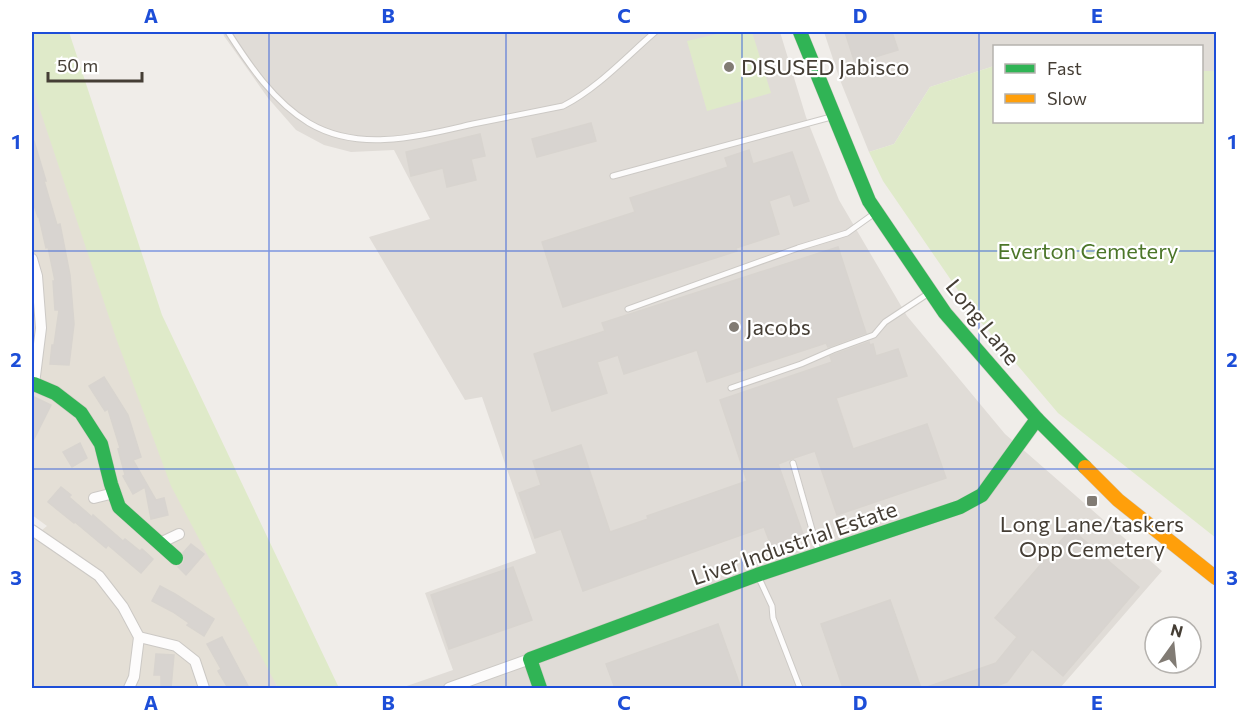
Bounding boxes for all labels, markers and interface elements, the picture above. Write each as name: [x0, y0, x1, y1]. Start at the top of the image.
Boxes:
text: A: [144, 3, 158, 27]
text: B: [381, 3, 395, 27]
text: C: [617, 3, 631, 27]
text: D: [853, 3, 867, 27]
text: E: [1091, 3, 1103, 27]
scale bar: [48, 45, 142, 83]
legend: [993, 45, 1203, 123]
place label: DISUSED Jabisco: [741, 53, 909, 80]
text: 50 m: [57, 54, 98, 76]
text: Fast: [1047, 57, 1082, 79]
marker: DISUSED Jabisco: [722, 60, 736, 74]
text: Slow: [1047, 87, 1087, 109]
text: 1: [11, 129, 21, 153]
text: 1: [1227, 129, 1237, 153]
park label: Everton Cemetery: [998, 237, 1178, 264]
street label: Long Lane: [941, 273, 1026, 370]
place label: Jacobs: [746, 313, 811, 340]
marker: Jacobs: [727, 320, 741, 334]
text: 2: [10, 347, 22, 371]
text: 2: [1226, 347, 1238, 371]
marker: Long Lane/taskers Opp Cemetery: [1085, 494, 1099, 508]
street label: Liver Industrial Estate: [687, 495, 900, 590]
place label: Long Lane/taskers Opp Cemetery: [1000, 510, 1184, 562]
text: 3: [10, 565, 22, 589]
text: 3: [1226, 565, 1238, 589]
north arrow: [1143, 615, 1203, 675]
text: N: [1169, 619, 1185, 641]
text: A: [144, 690, 158, 714]
text: B: [381, 690, 395, 714]
text: C: [617, 690, 631, 714]
text: D: [853, 690, 867, 714]
text: E: [1091, 690, 1103, 714]

